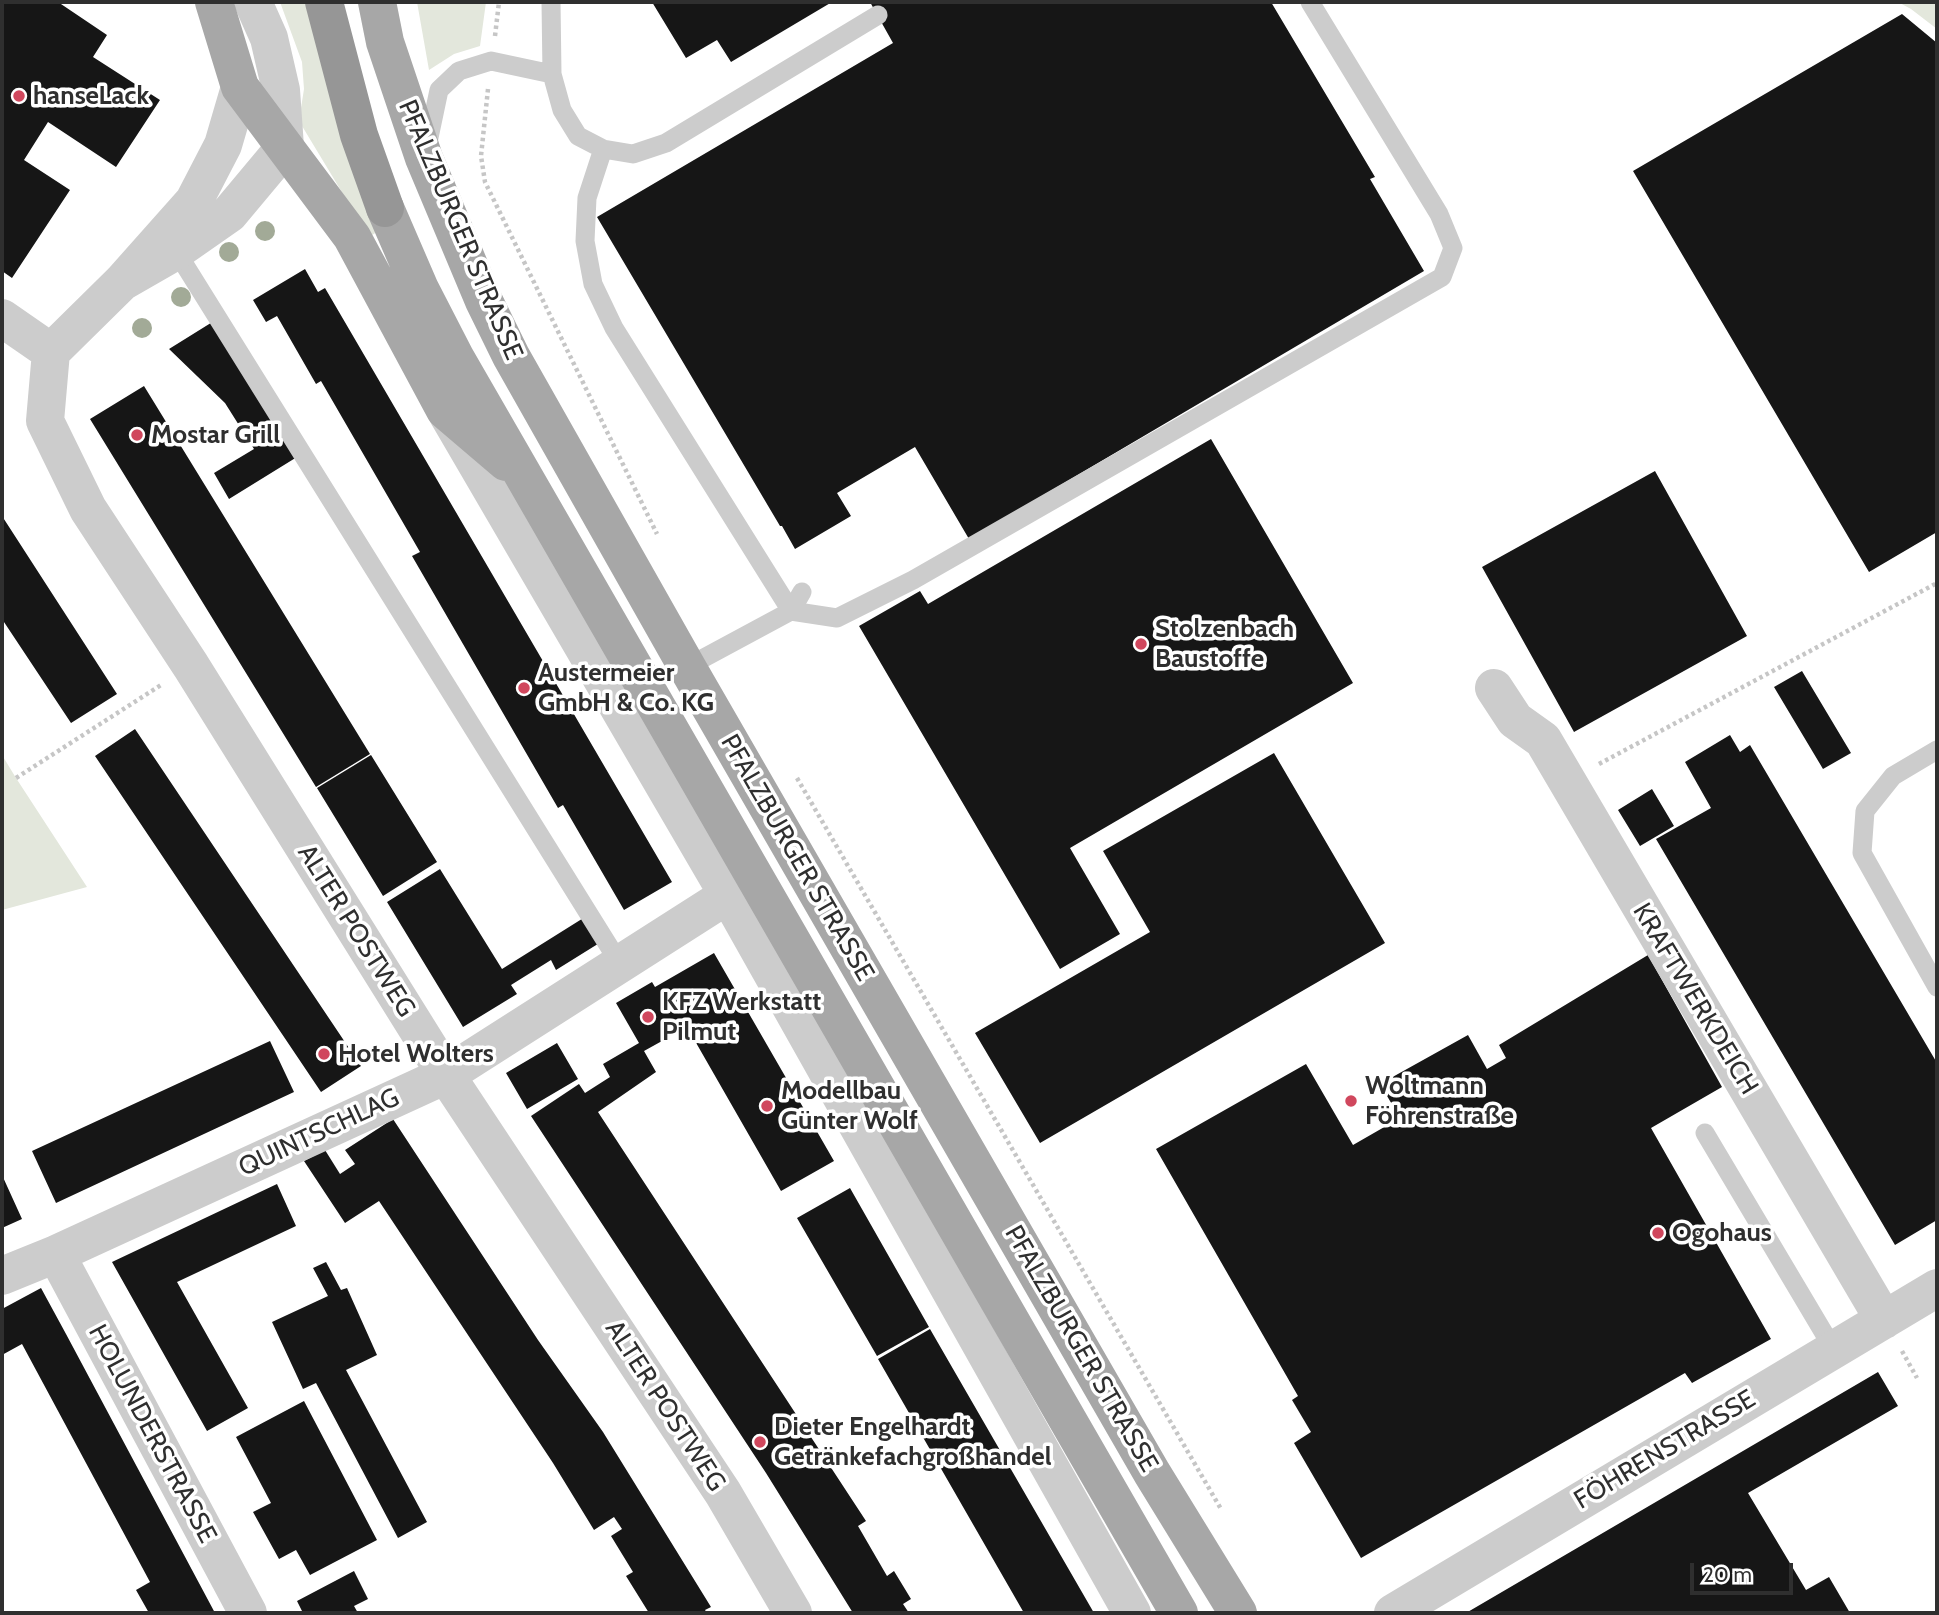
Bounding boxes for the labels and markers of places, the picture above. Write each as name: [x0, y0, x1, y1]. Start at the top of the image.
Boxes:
place label: hanseLack: [33, 80, 149, 112]
marker: hanseLack: [11, 88, 27, 104]
place label: Mostar Grill: [151, 419, 280, 451]
marker: Mostar Grill: [129, 427, 145, 443]
place label: Stolzenbach Baustoffe: [1155, 613, 1294, 674]
marker: Stolzenbach Baustoffe: [1133, 636, 1149, 652]
place label: Austermeier GmbH & Co. KG: [538, 657, 714, 718]
marker: Austermeier GmbH & Co. KG: [516, 680, 532, 696]
place label: KFZ Werkstatt Pilmut: [662, 986, 821, 1048]
marker: KFZ Werkstatt Pilmut: [640, 1009, 656, 1025]
place label: Hotel Wolters: [338, 1038, 494, 1070]
marker: Hotel Wolters: [316, 1046, 332, 1062]
place label: Woltmann Föhrenstraße: [1365, 1070, 1514, 1132]
place label: Modellbau Günter Wolf: [781, 1075, 918, 1136]
marker: Woltmann Föhrenstraße: [1343, 1093, 1359, 1109]
marker: Modellbau Günter Wolf: [759, 1098, 775, 1114]
place label: Ogohaus: [1672, 1217, 1772, 1249]
marker: Ogohaus: [1650, 1225, 1666, 1241]
place label: Dieter Engelhardt Getränkefachgroßhandel: [774, 1411, 1052, 1472]
marker: Dieter Engelhardt Getränkefachgroßhandel: [752, 1434, 768, 1450]

